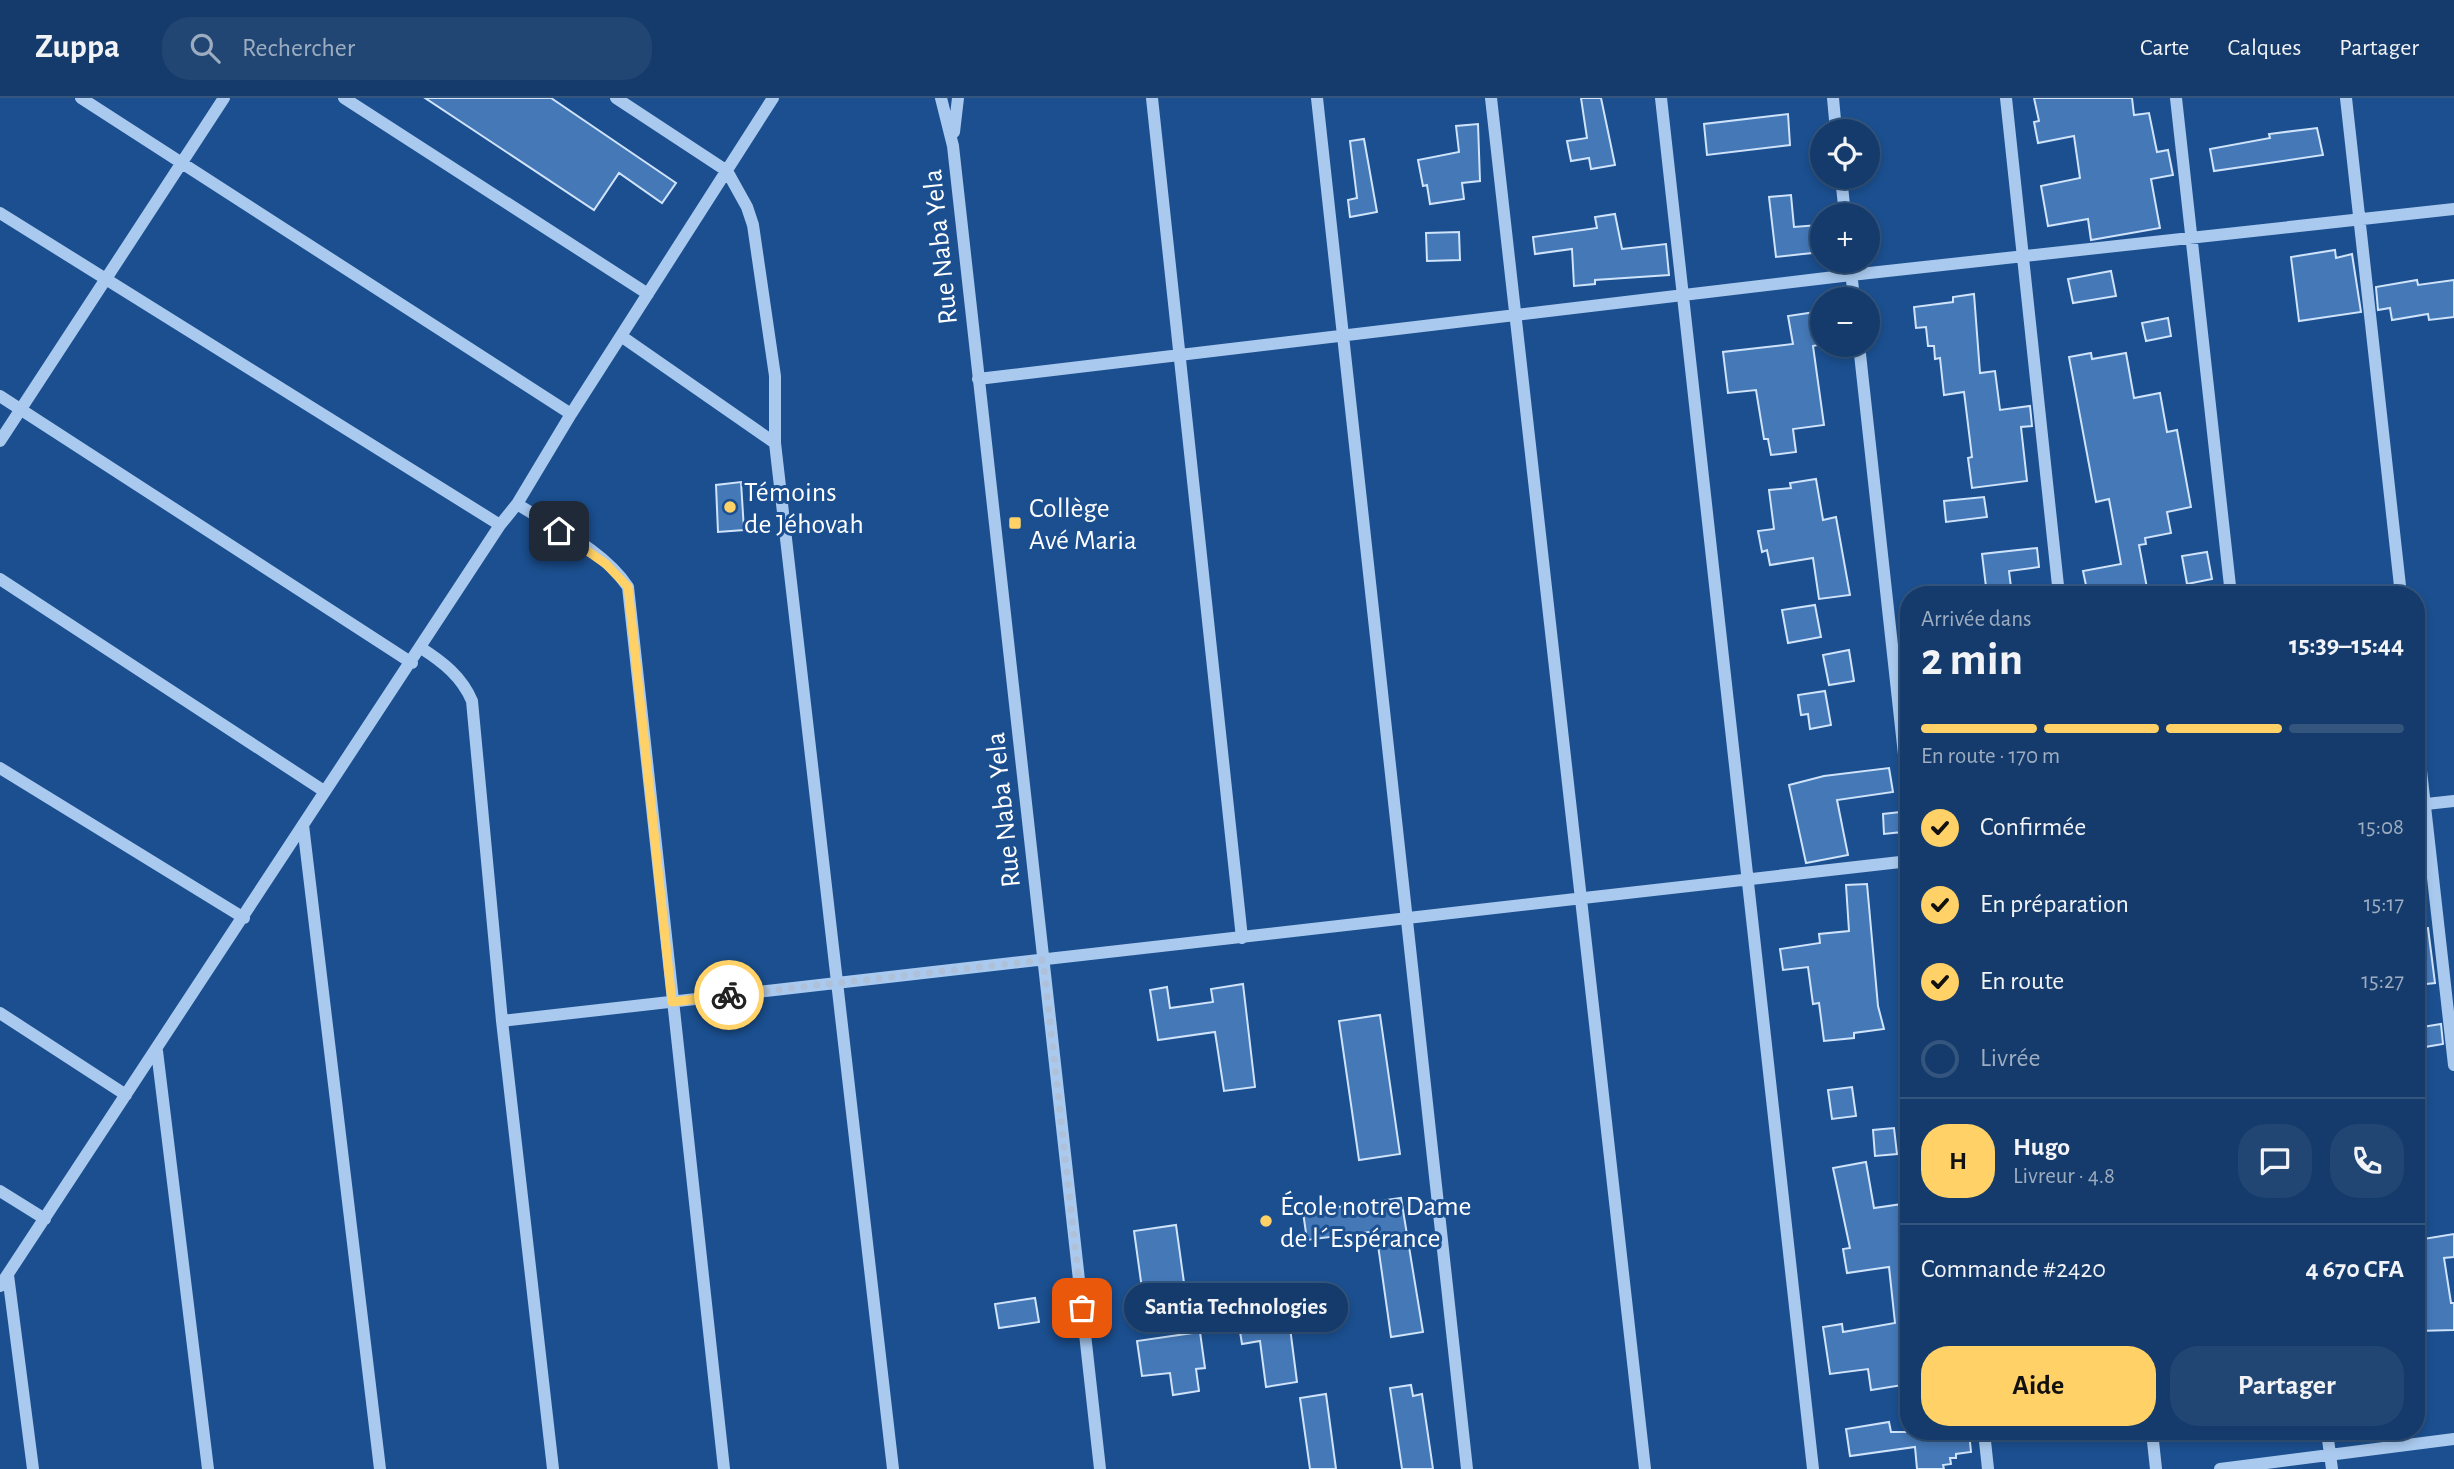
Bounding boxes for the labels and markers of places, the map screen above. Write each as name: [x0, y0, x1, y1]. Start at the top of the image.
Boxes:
place label: Témoins de Jéhovah: [744, 479, 864, 539]
place label: Collège Avé Maria: [1029, 495, 1137, 555]
marker: Témoins de Jéhovah: [722, 499, 738, 515]
pin: [529, 501, 589, 561]
marker: Collège Avé Maria: [1007, 515, 1023, 531]
place label: École notre Dame de l´Espérance: [1280, 1190, 1471, 1253]
marker: École notre Dame de l´Espérance: [1258, 1213, 1274, 1229]
pin: [1052, 1278, 1112, 1338]
callout: Santia Technologies: [1124, 1284, 1348, 1332]

